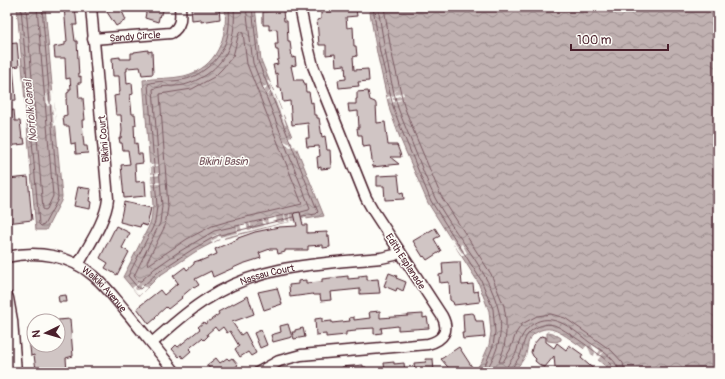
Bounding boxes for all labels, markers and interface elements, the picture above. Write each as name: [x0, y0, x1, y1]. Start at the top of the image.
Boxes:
scale bar: [571, 26, 668, 52]
street label: Sandy Circle: [109, 29, 161, 45]
text: 100 m: [577, 33, 612, 48]
water label: Norfolk Canal: [21, 78, 40, 142]
street label: Bikini Court: [96, 114, 112, 163]
water label: Bikini Basin: [198, 155, 249, 168]
street label: Edith Esplanade: [383, 231, 428, 292]
street label: Nassau Court: [238, 262, 296, 288]
street label: Waikiki Avenue: [79, 264, 129, 315]
north arrow: [26, 313, 66, 353]
text: N: [30, 329, 43, 338]

